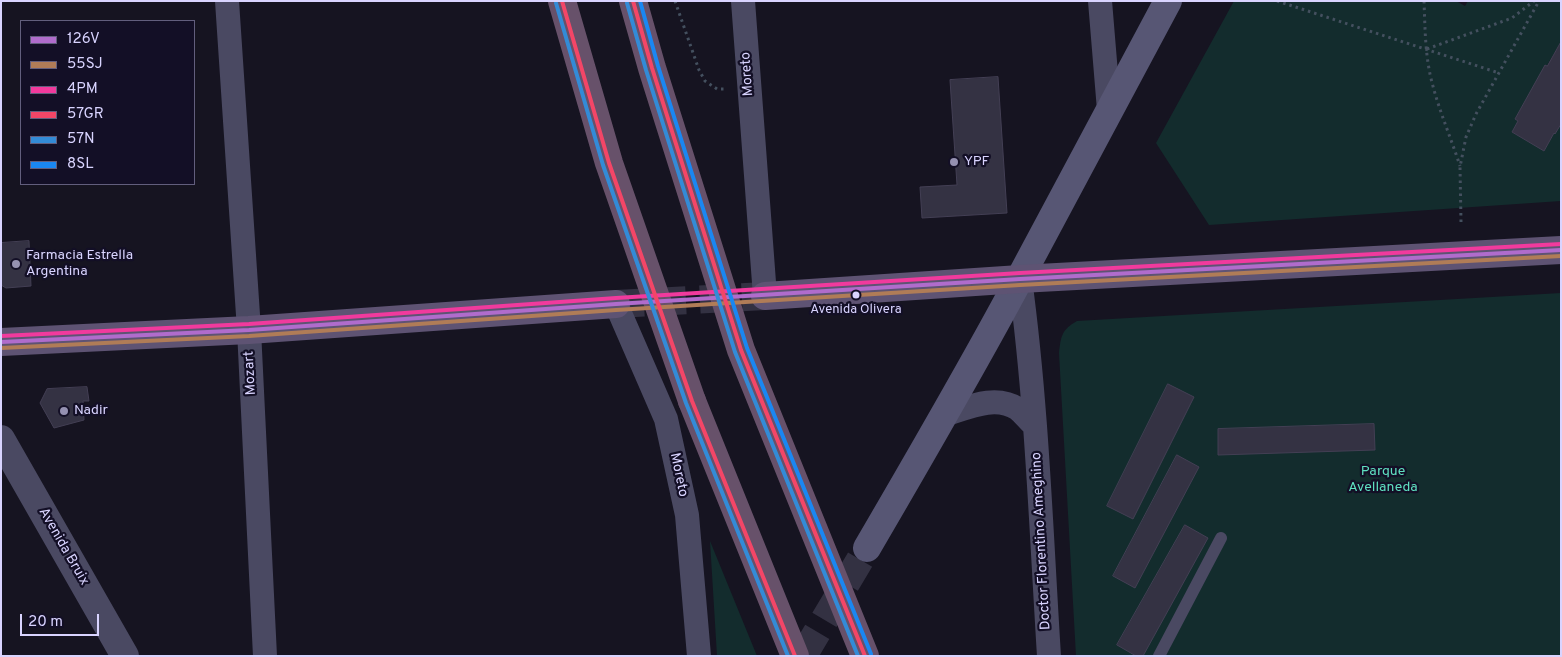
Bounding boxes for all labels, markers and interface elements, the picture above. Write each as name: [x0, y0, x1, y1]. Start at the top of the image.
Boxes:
legend: [20, 20, 195, 185]
text: 126V: [67, 30, 100, 49]
street label: Moreto: [738, 51, 758, 97]
text: 55SJ: [67, 55, 103, 74]
text: 4PM: [67, 80, 98, 99]
text: 57GR: [67, 105, 104, 124]
text: 57N: [67, 130, 95, 149]
place label: YPF: [964, 154, 989, 170]
text: 8SL: [67, 155, 94, 174]
marker: YPF: [948, 156, 960, 168]
place label: Farmacia Estrella Argentina: [26, 248, 133, 280]
marker: Farmacia Estrella Argentina: [10, 258, 22, 270]
marker: Avenida Olivera: [851, 290, 861, 300]
place label: Avenida Olivera: [810, 302, 902, 318]
street label: Mozart: [241, 350, 261, 396]
place label: Nadir: [74, 403, 108, 419]
marker: Nadir: [58, 405, 70, 417]
street label: Moreto: [665, 452, 691, 498]
street label: Doctor Florentino Ameghino: [1029, 452, 1055, 630]
park label: Parque Avellaneda: [1348, 464, 1418, 497]
street label: Avenida Bruix: [34, 505, 92, 589]
scale bar: [22, 604, 101, 636]
text: 20 m: [28, 613, 63, 632]

